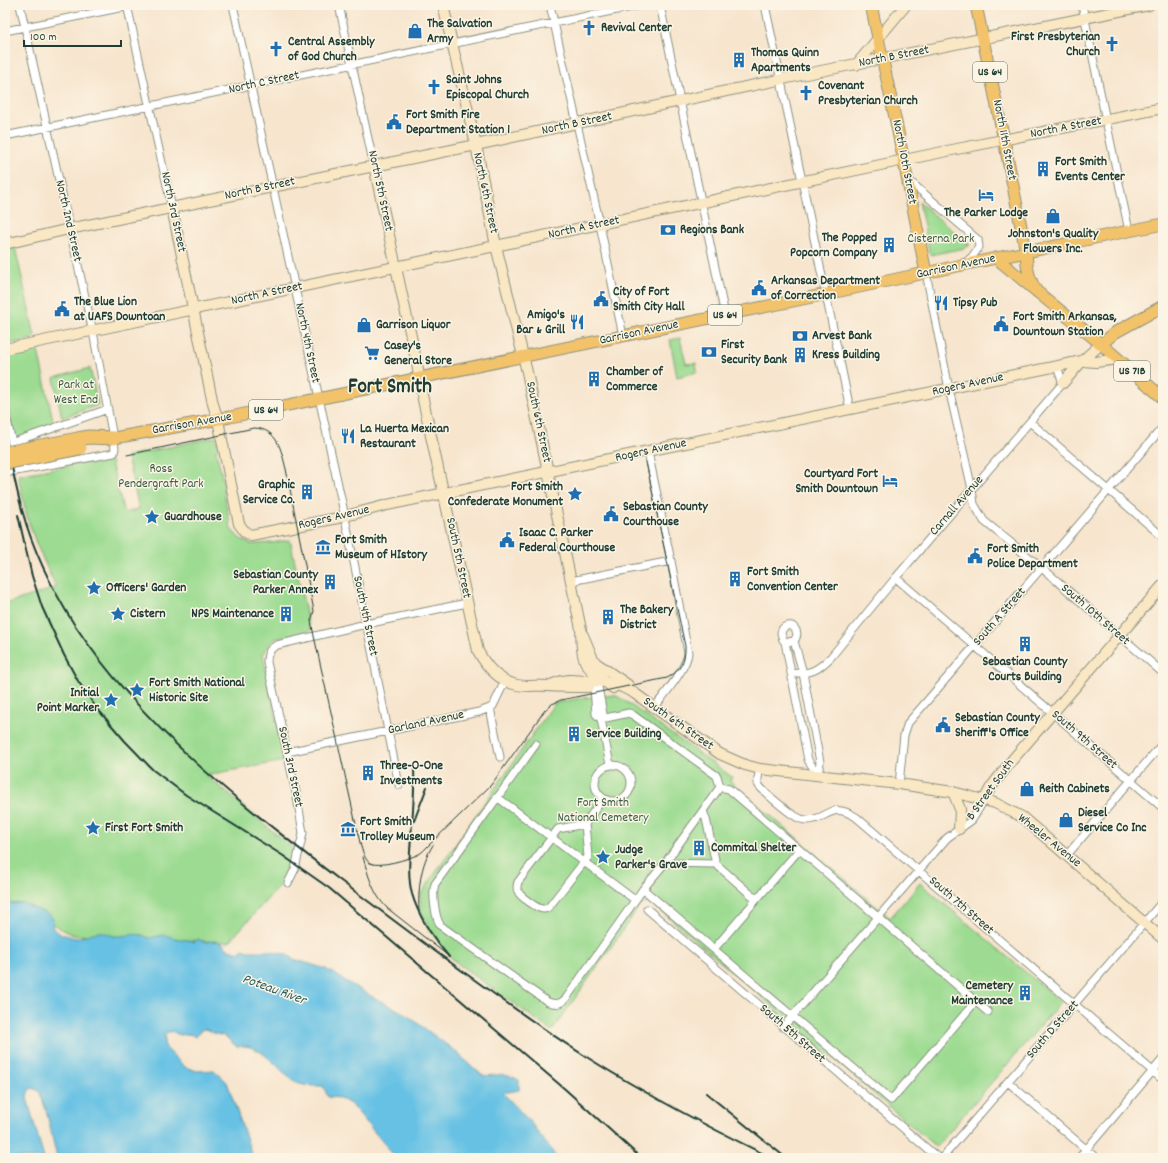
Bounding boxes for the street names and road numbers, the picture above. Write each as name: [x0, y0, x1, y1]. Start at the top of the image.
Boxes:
street label: North B Street: [857, 41, 931, 73]
road number: US 64: [973, 62, 1007, 82]
street label: North C Street: [227, 66, 301, 100]
street label: North 11th Street: [987, 98, 1021, 182]
street label: North B Street: [540, 107, 614, 141]
street label: North A Street: [1029, 112, 1104, 144]
street label: North 10th Street: [886, 118, 922, 206]
street label: North 5th Street: [362, 149, 398, 233]
street label: North 6th Street: [467, 151, 503, 235]
street label: North 3rd Street: [155, 170, 191, 254]
street label: North B Street: [223, 172, 297, 206]
street label: North 2nd Street: [49, 178, 87, 264]
street label: North A Street: [547, 211, 622, 245]
street label: Garrison Avenue: [915, 249, 998, 285]
street label: North A Street: [230, 277, 305, 311]
street label: North 4th Street: [289, 301, 325, 385]
road number: US 64: [708, 305, 742, 325]
street label: Garrison Avenue: [598, 315, 681, 351]
road number: US 71B: [1114, 361, 1150, 381]
street label: Rogers Avenue: [931, 368, 1006, 402]
street label: South 6th Street: [520, 380, 556, 465]
road number: US 64: [249, 400, 283, 420]
street label: Garrison Avenue: [151, 408, 234, 440]
street label: Rogers Avenue: [614, 434, 689, 468]
street label: Carnall Avenue: [925, 472, 989, 540]
street label: Rogers Avenue: [297, 501, 372, 535]
street label: South 5th Street: [440, 516, 476, 600]
street label: South 4th Street: [347, 574, 383, 658]
street label: South 10th Street: [1056, 580, 1134, 651]
street label: South A Street: [969, 583, 1031, 651]
street label: South 6th Street: [639, 693, 717, 756]
street label: Garland Avenue: [386, 706, 466, 740]
street label: South 9th Street: [1047, 706, 1121, 774]
street label: South 3rd Street: [272, 725, 308, 809]
street label: B Street South: [962, 755, 1020, 825]
street label: Wheeler Avenue: [1013, 809, 1085, 873]
street label: South 7th Street: [924, 872, 998, 940]
street label: South D Street: [1022, 996, 1084, 1063]
street label: South 5th Street: [755, 1000, 829, 1068]

